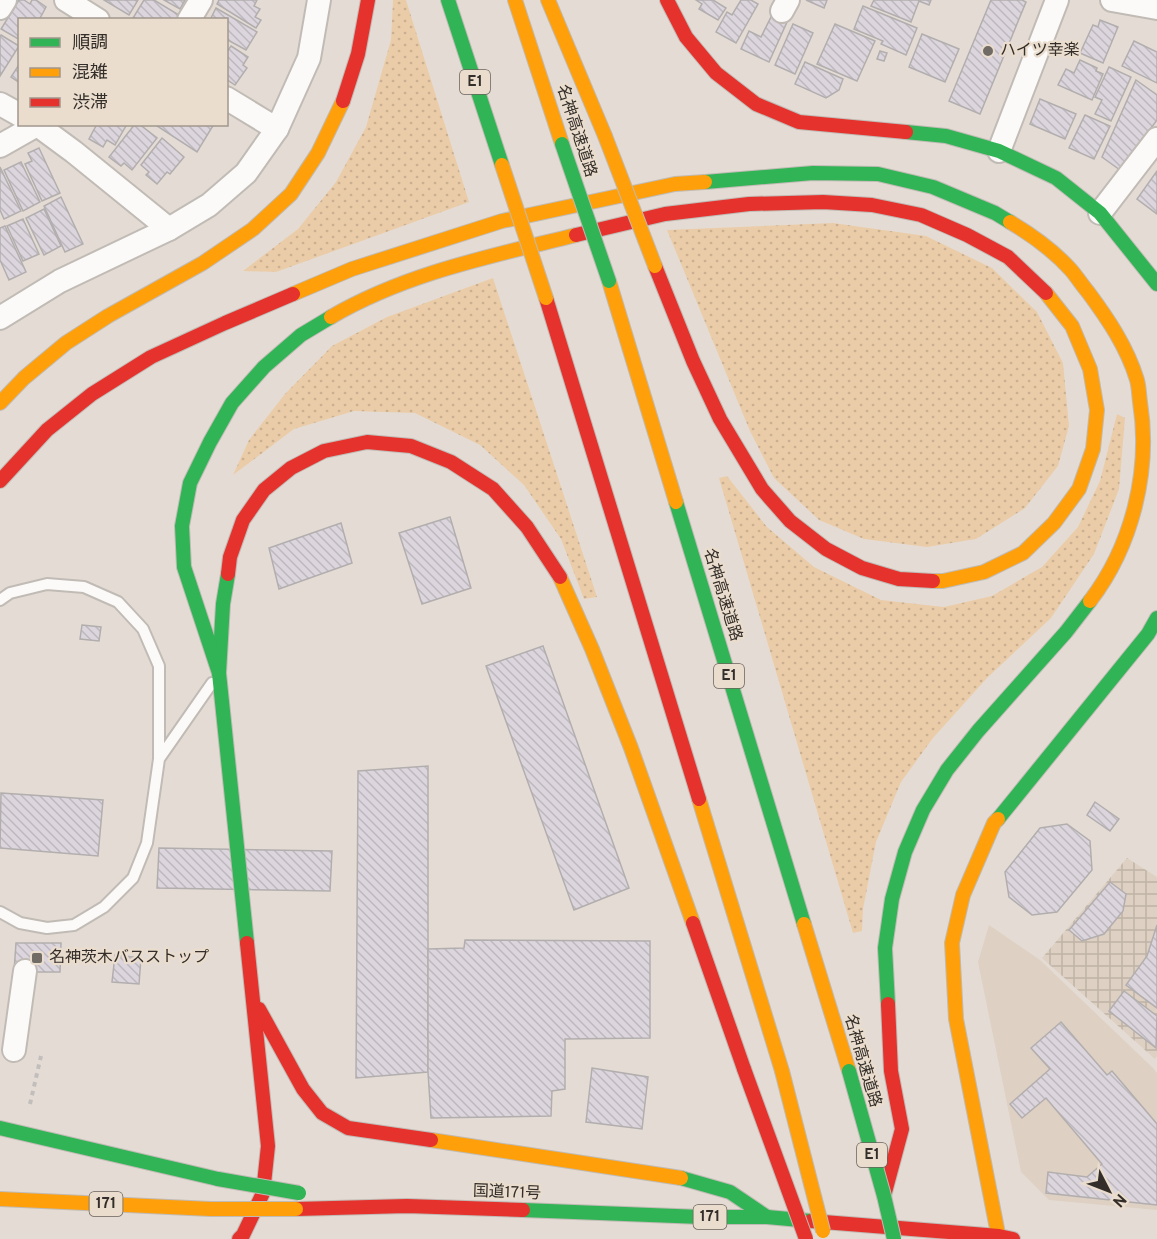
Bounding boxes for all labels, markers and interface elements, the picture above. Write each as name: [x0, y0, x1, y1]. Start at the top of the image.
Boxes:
legend: [18, 18, 228, 126]
text: 順調: [72, 32, 108, 55]
place label: ハイツ幸楽: [1000, 41, 1080, 61]
marker: ハイツ幸楽: [981, 44, 995, 58]
text: 混雑: [72, 62, 108, 85]
road number: E1: [460, 70, 490, 94]
street label: 名神高速道路: [552, 82, 600, 180]
text: 渋滞: [72, 92, 108, 115]
street label: 名神高速道路: [698, 546, 746, 644]
road number: E1: [714, 664, 744, 688]
place label: 名神茨木バスストップ: [49, 948, 209, 968]
marker: 名神茨木バスストップ: [30, 951, 44, 965]
street label: 名神高速道路: [839, 1012, 885, 1110]
road number: E1: [857, 1143, 887, 1167]
north arrow: [1079, 1161, 1139, 1221]
street label: 国道171号: [472, 1182, 542, 1204]
text: N: [1107, 1189, 1130, 1211]
road number: 171: [90, 1192, 122, 1216]
road number: 171: [694, 1205, 726, 1229]

